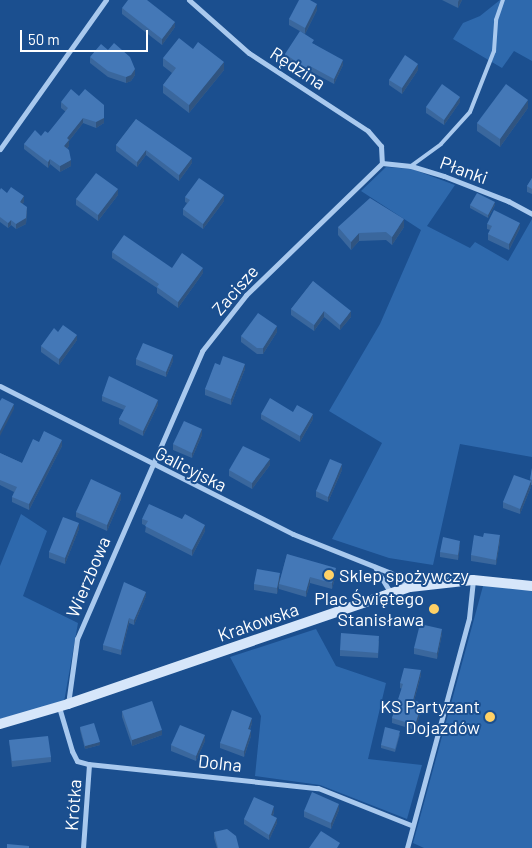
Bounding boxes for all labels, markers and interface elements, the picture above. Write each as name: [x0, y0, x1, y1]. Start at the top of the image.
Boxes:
scale bar: [22, 20, 150, 52]
text: 50 m: [28, 30, 60, 48]
street label: Rędzina: [266, 42, 330, 94]
street label: Płanki: [437, 151, 491, 189]
street label: Zacisze: [207, 261, 263, 319]
street label: Galicyjska: [152, 442, 230, 496]
street label: Wierzbowa: [61, 533, 115, 621]
place label: Sklep spożywczy: [339, 564, 469, 586]
marker: Sklep spożywczy: [323, 569, 335, 581]
place label: Plac Świętego Stanisława: [314, 588, 424, 630]
street label: Krakowska: [215, 598, 301, 646]
marker: Plac Świętego Stanisława: [428, 603, 440, 615]
place label: KS Partyzant Dojazdów: [380, 696, 480, 739]
marker: KS Partyzant Dojazdów: [484, 711, 496, 723]
street label: Dolna: [197, 750, 243, 776]
street label: Krótka: [60, 779, 86, 831]

